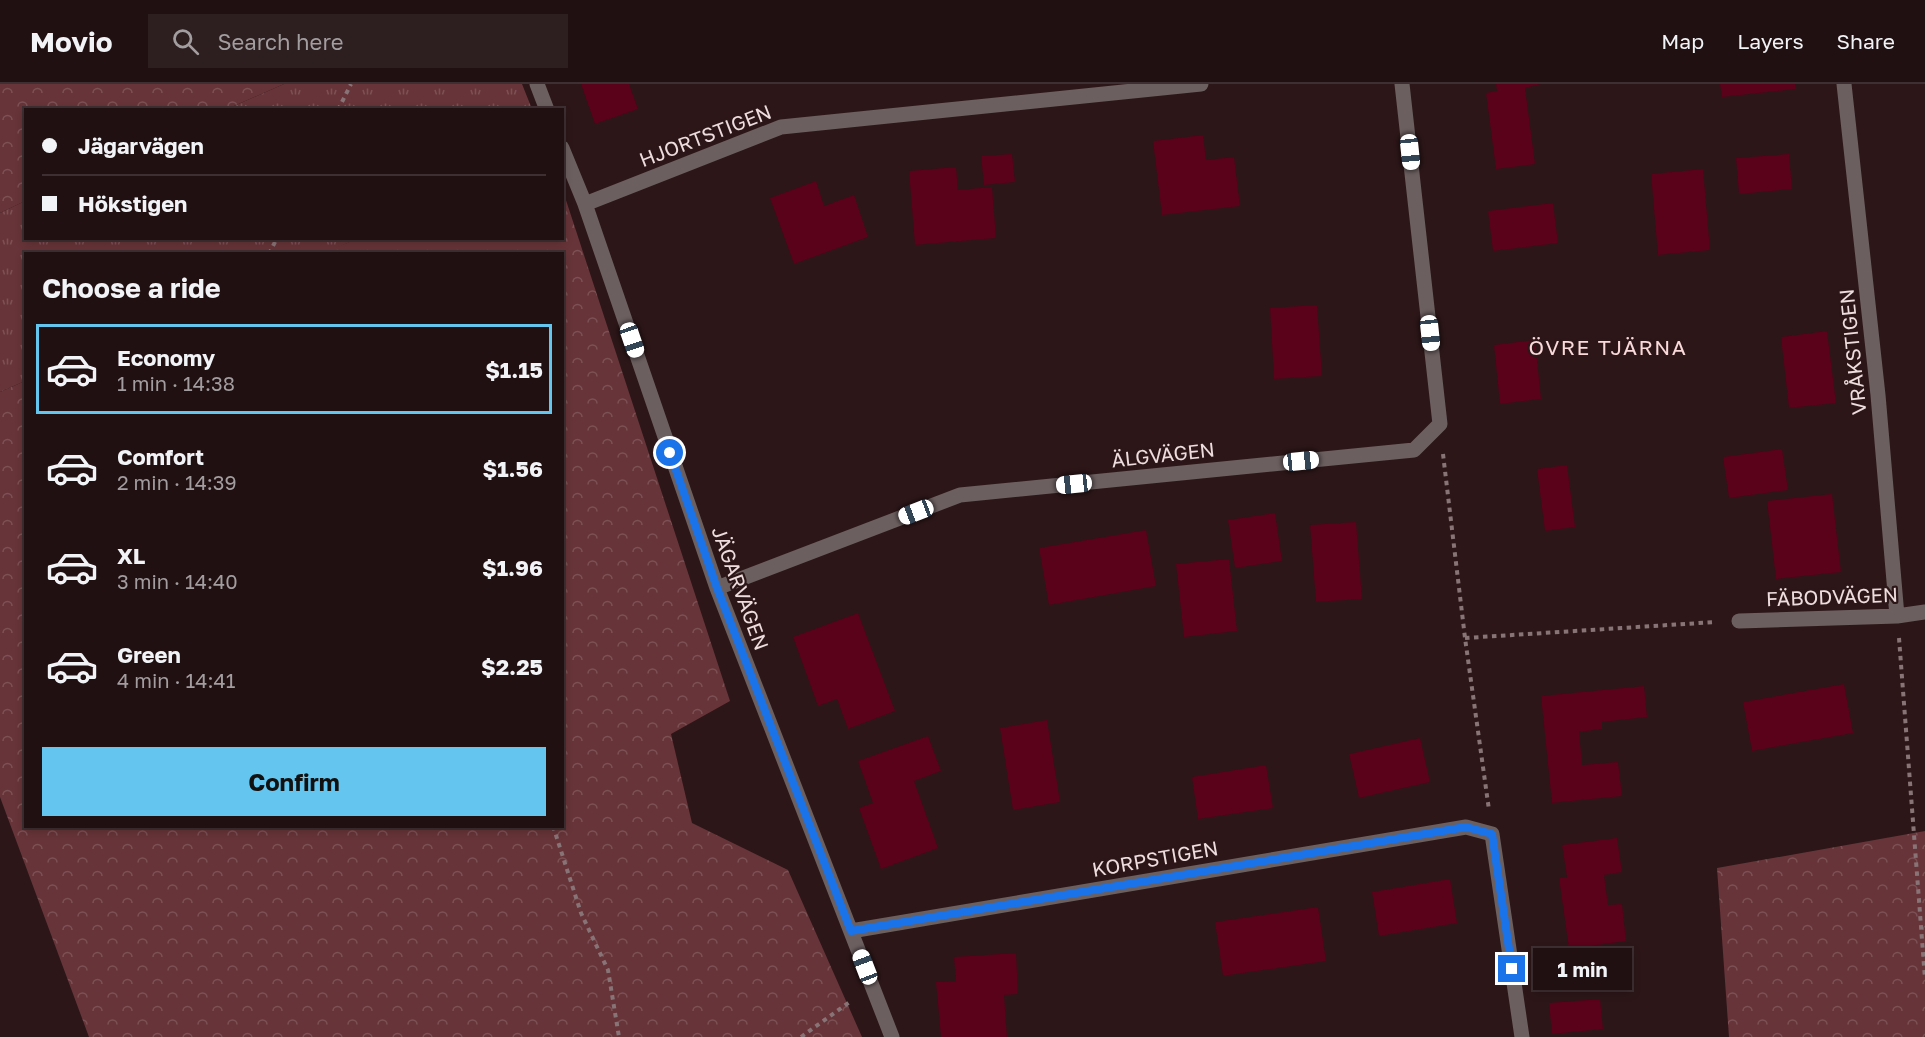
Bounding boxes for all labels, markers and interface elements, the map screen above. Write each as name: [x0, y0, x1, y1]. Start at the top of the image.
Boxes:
search box: [148, 14, 568, 68]
text: Movio: [30, 25, 112, 58]
icon: search: [169, 25, 202, 58]
text: Search here: [217, 28, 344, 55]
text: Map: [1661, 28, 1704, 54]
text: Layers: [1737, 28, 1804, 54]
text: Share: [1837, 28, 1895, 54]
street label: HJORTSTIGEN: [636, 99, 774, 171]
text: Jägarvägen: [78, 132, 204, 159]
car: [1399, 133, 1421, 171]
text: Hökstigen: [78, 190, 187, 217]
text: Choose a ride: [42, 272, 221, 304]
street label: VRÅKSTIGEN: [1833, 288, 1871, 416]
car: [1419, 314, 1441, 352]
car: [618, 320, 646, 360]
district label: ÖVRE TJÄRNA: [1529, 334, 1687, 360]
icon: car: [45, 342, 99, 396]
text: Economy: [117, 344, 215, 371]
text: $1.15: [485, 356, 543, 383]
text: 1 min · 14:38: [117, 371, 235, 395]
street label: ÄLGVÄGEN: [1110, 437, 1216, 471]
route start: [656, 439, 683, 466]
icon: car: [45, 441, 99, 495]
text: Comfort: [117, 443, 204, 470]
car: [1282, 450, 1320, 472]
text: $1.56: [482, 455, 543, 482]
text: 2 min · 14:39: [117, 470, 237, 494]
car: [1055, 473, 1093, 495]
car: [896, 497, 936, 527]
street label: JÄGARVÄGEN: [708, 523, 774, 653]
icon: car: [45, 540, 99, 594]
text: XL: [117, 542, 145, 569]
text: $1.96: [482, 554, 543, 581]
text: 3 min · 14:40: [117, 569, 238, 593]
street label: FÄBODVÄGEN: [1766, 582, 1898, 610]
icon: car: [45, 639, 99, 693]
text: Green: [117, 641, 181, 668]
text: $2.25: [481, 653, 543, 680]
text: 4 min · 14:41: [117, 668, 235, 692]
button: Confirm: [42, 747, 546, 816]
street label: KORPSTIGEN: [1090, 835, 1220, 881]
car: [850, 947, 880, 987]
callout: 1 min: [1533, 948, 1632, 990]
route end: [1498, 955, 1525, 982]
text: 1 min: [1557, 957, 1608, 981]

